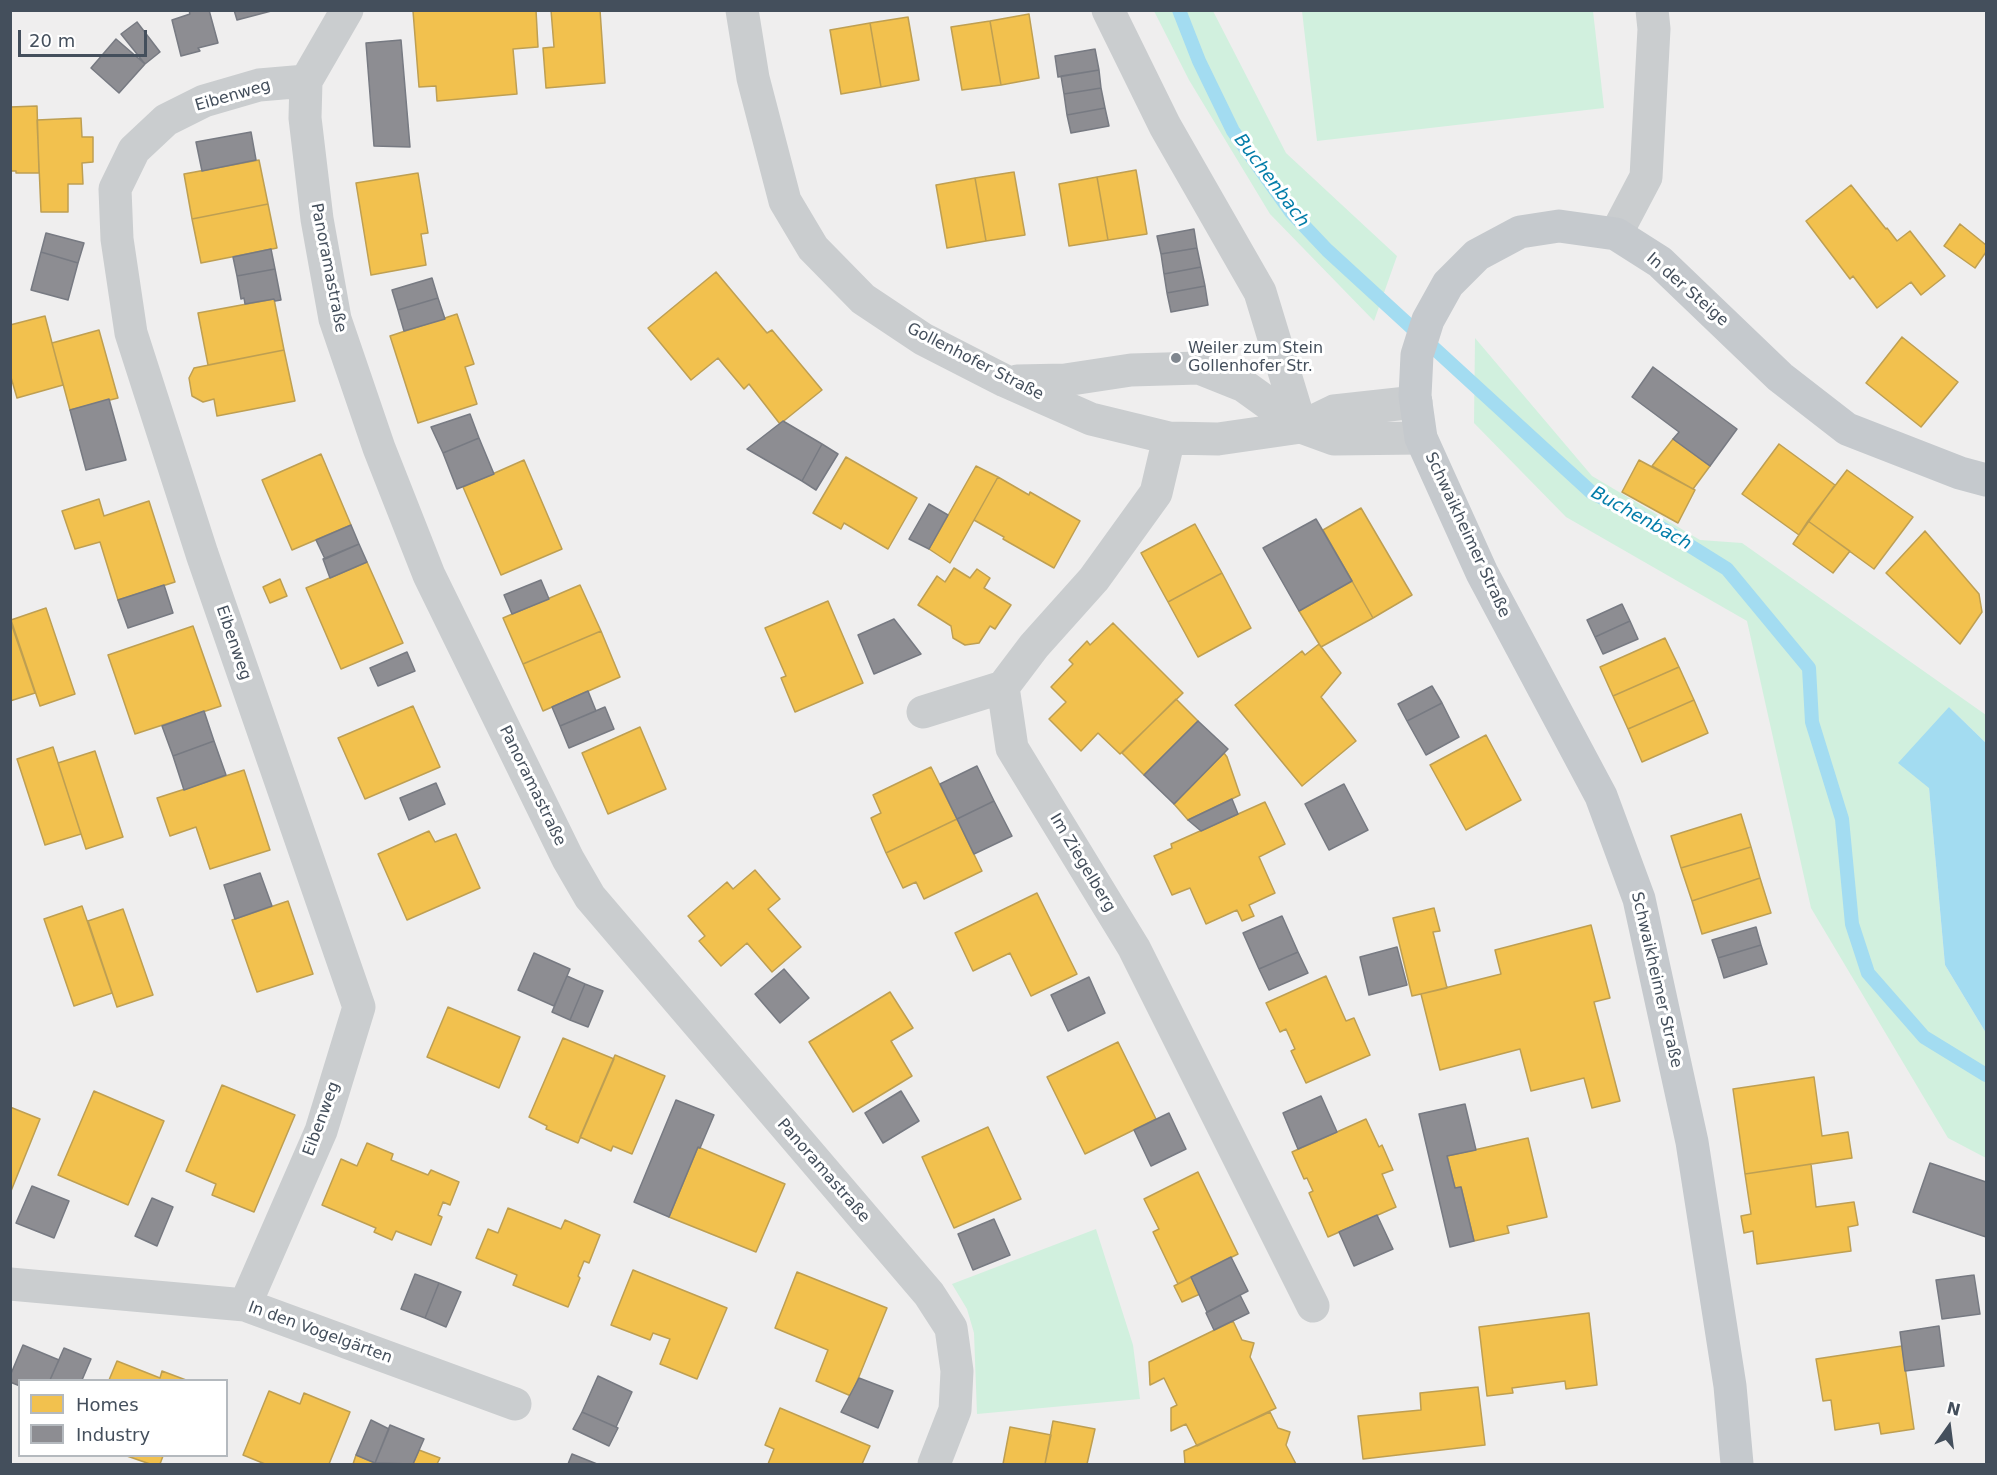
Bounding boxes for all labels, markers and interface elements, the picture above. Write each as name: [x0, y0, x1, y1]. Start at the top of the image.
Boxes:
scale bar: [21, 18, 150, 56]
text: 20 m: [29, 30, 75, 51]
street label: Eibenweg: [193, 76, 273, 116]
water label: Buchenbach: [1229, 130, 1313, 232]
street label: Panoramastraße: [306, 202, 350, 334]
street label: In der Steige: [1642, 249, 1732, 331]
street label: Gollenhofer Straße: [903, 319, 1047, 405]
place label: Weiler zum Stein Gollenhofer Str.: [1188, 339, 1323, 377]
marker: Weiler zum Stein Gollenhofer Str.: [1169, 351, 1183, 365]
street label: Schwaikheimer Straße: [1420, 449, 1514, 621]
water label: Buchenbach: [1587, 483, 1695, 555]
street label: Eibenweg: [211, 603, 255, 683]
street label: Panoramastraße: [495, 723, 569, 849]
street label: Im Ziegelberg: [1045, 810, 1119, 916]
street label: Schwaikheimer Straße: [1626, 890, 1686, 1070]
street label: Eibenweg: [300, 1079, 344, 1159]
street label: Panoramastraße: [773, 1115, 873, 1227]
street label: In den Vogelgärten: [245, 1298, 395, 1368]
legend: [18, 1379, 228, 1457]
text: Homes: [76, 1394, 139, 1415]
north arrow: [1919, 1397, 1979, 1457]
text: N: [1945, 1398, 1962, 1420]
text: Industry: [76, 1424, 150, 1445]

